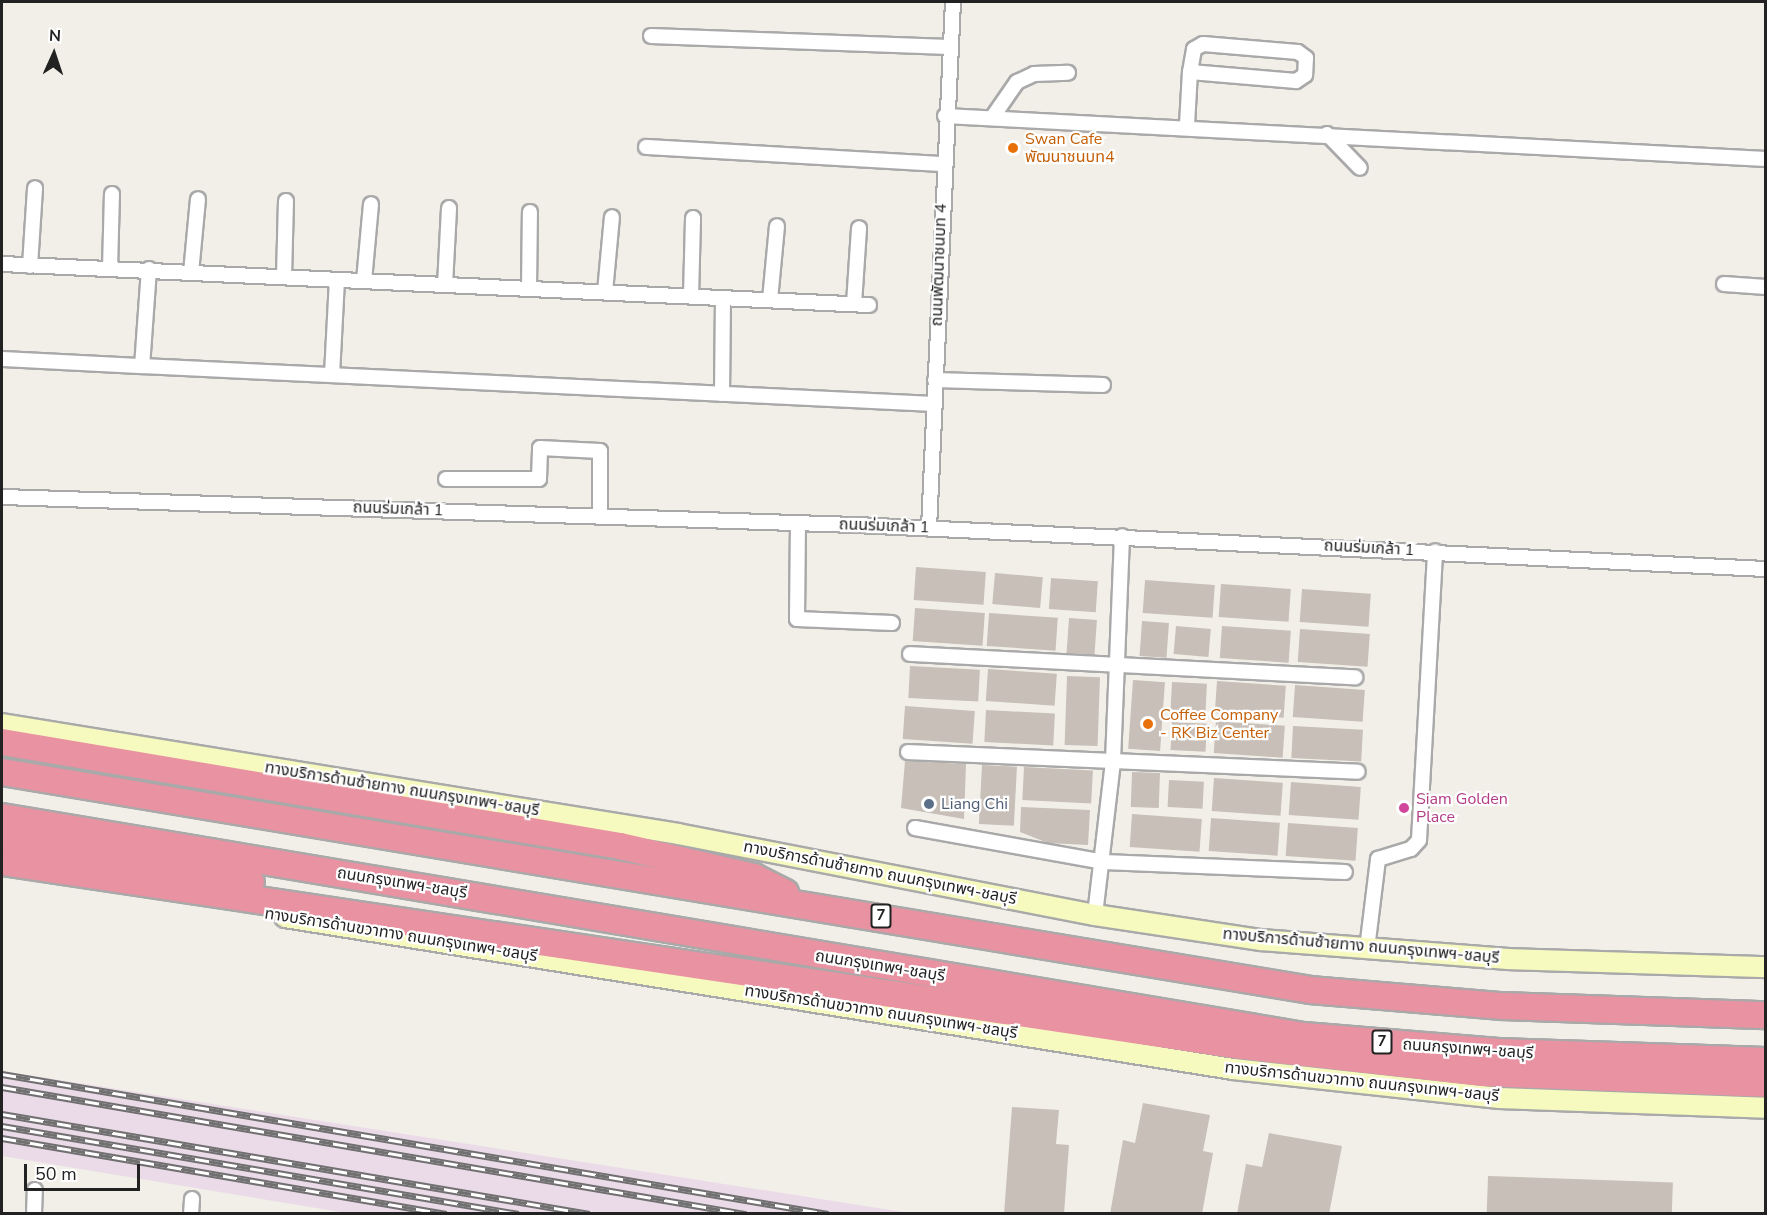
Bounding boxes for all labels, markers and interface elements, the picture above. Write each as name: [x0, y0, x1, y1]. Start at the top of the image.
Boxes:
north arrow: [24, 24, 84, 84]
text: N: [48, 25, 61, 47]
place label: Swan Cafe พัฒนาชนบท4: [1025, 129, 1114, 167]
marker: Swan Cafe พัฒนาชนบท4: [1006, 141, 1020, 155]
street label: ถนนพัฒนาชนบท 4: [927, 203, 951, 327]
street label: ถนนร่มเกล้า 1: [352, 498, 444, 520]
street label: ถนนร่มเกล้า 1: [838, 515, 930, 537]
street label: ถนนร่มเกล้า 1: [1323, 536, 1415, 560]
place label: Coffee Company - RK Biz Center: [1160, 705, 1278, 743]
marker: Coffee Company - RK Biz Center: [1141, 717, 1155, 731]
street label: ทางบริการด้านซ้ายทาง ถนนกรุงเทพฯ-ชลบุรี: [263, 758, 541, 820]
place label: Siam Golden Place: [1416, 789, 1508, 827]
place label: Liang Chi: [941, 794, 1008, 814]
marker: Liang Chi: [922, 797, 936, 811]
marker: Siam Golden Place: [1397, 801, 1411, 815]
street label: ทางบริการด้านซ้ายทาง ถนนกรุงเทพฯ-ชลบุรี: [742, 837, 1018, 909]
street label: ถนนกรุงเทพฯ-ชลบุรี: [336, 863, 468, 903]
street label: ทางบริการด้านขวาทาง ถนนกรุงเทพฯ-ชลบุรี: [263, 904, 539, 966]
road number: 7: [870, 904, 892, 928]
street label: ทางบริการด้านซ้ายทาง ถนนกรุงเทพฯ-ชลบุรี: [1222, 924, 1500, 968]
street label: ถนนกรุงเทพฯ-ชลบุรี: [814, 946, 946, 986]
street label: ทางบริการด้านขวาทาง ถนนกรุงเทพฯ-ชลบุรี: [743, 981, 1019, 1043]
road number: 7: [1372, 1030, 1392, 1054]
street label: ถนนกรุงเทพฯ-ชลบุรี: [1402, 1035, 1534, 1063]
street label: ทางบริการด้านขวาทาง ถนนกรุงเทพฯ-ชลบุรี: [1224, 1058, 1500, 1106]
scale bar: [27, 1152, 142, 1190]
text: 50 m: [35, 1162, 77, 1186]

